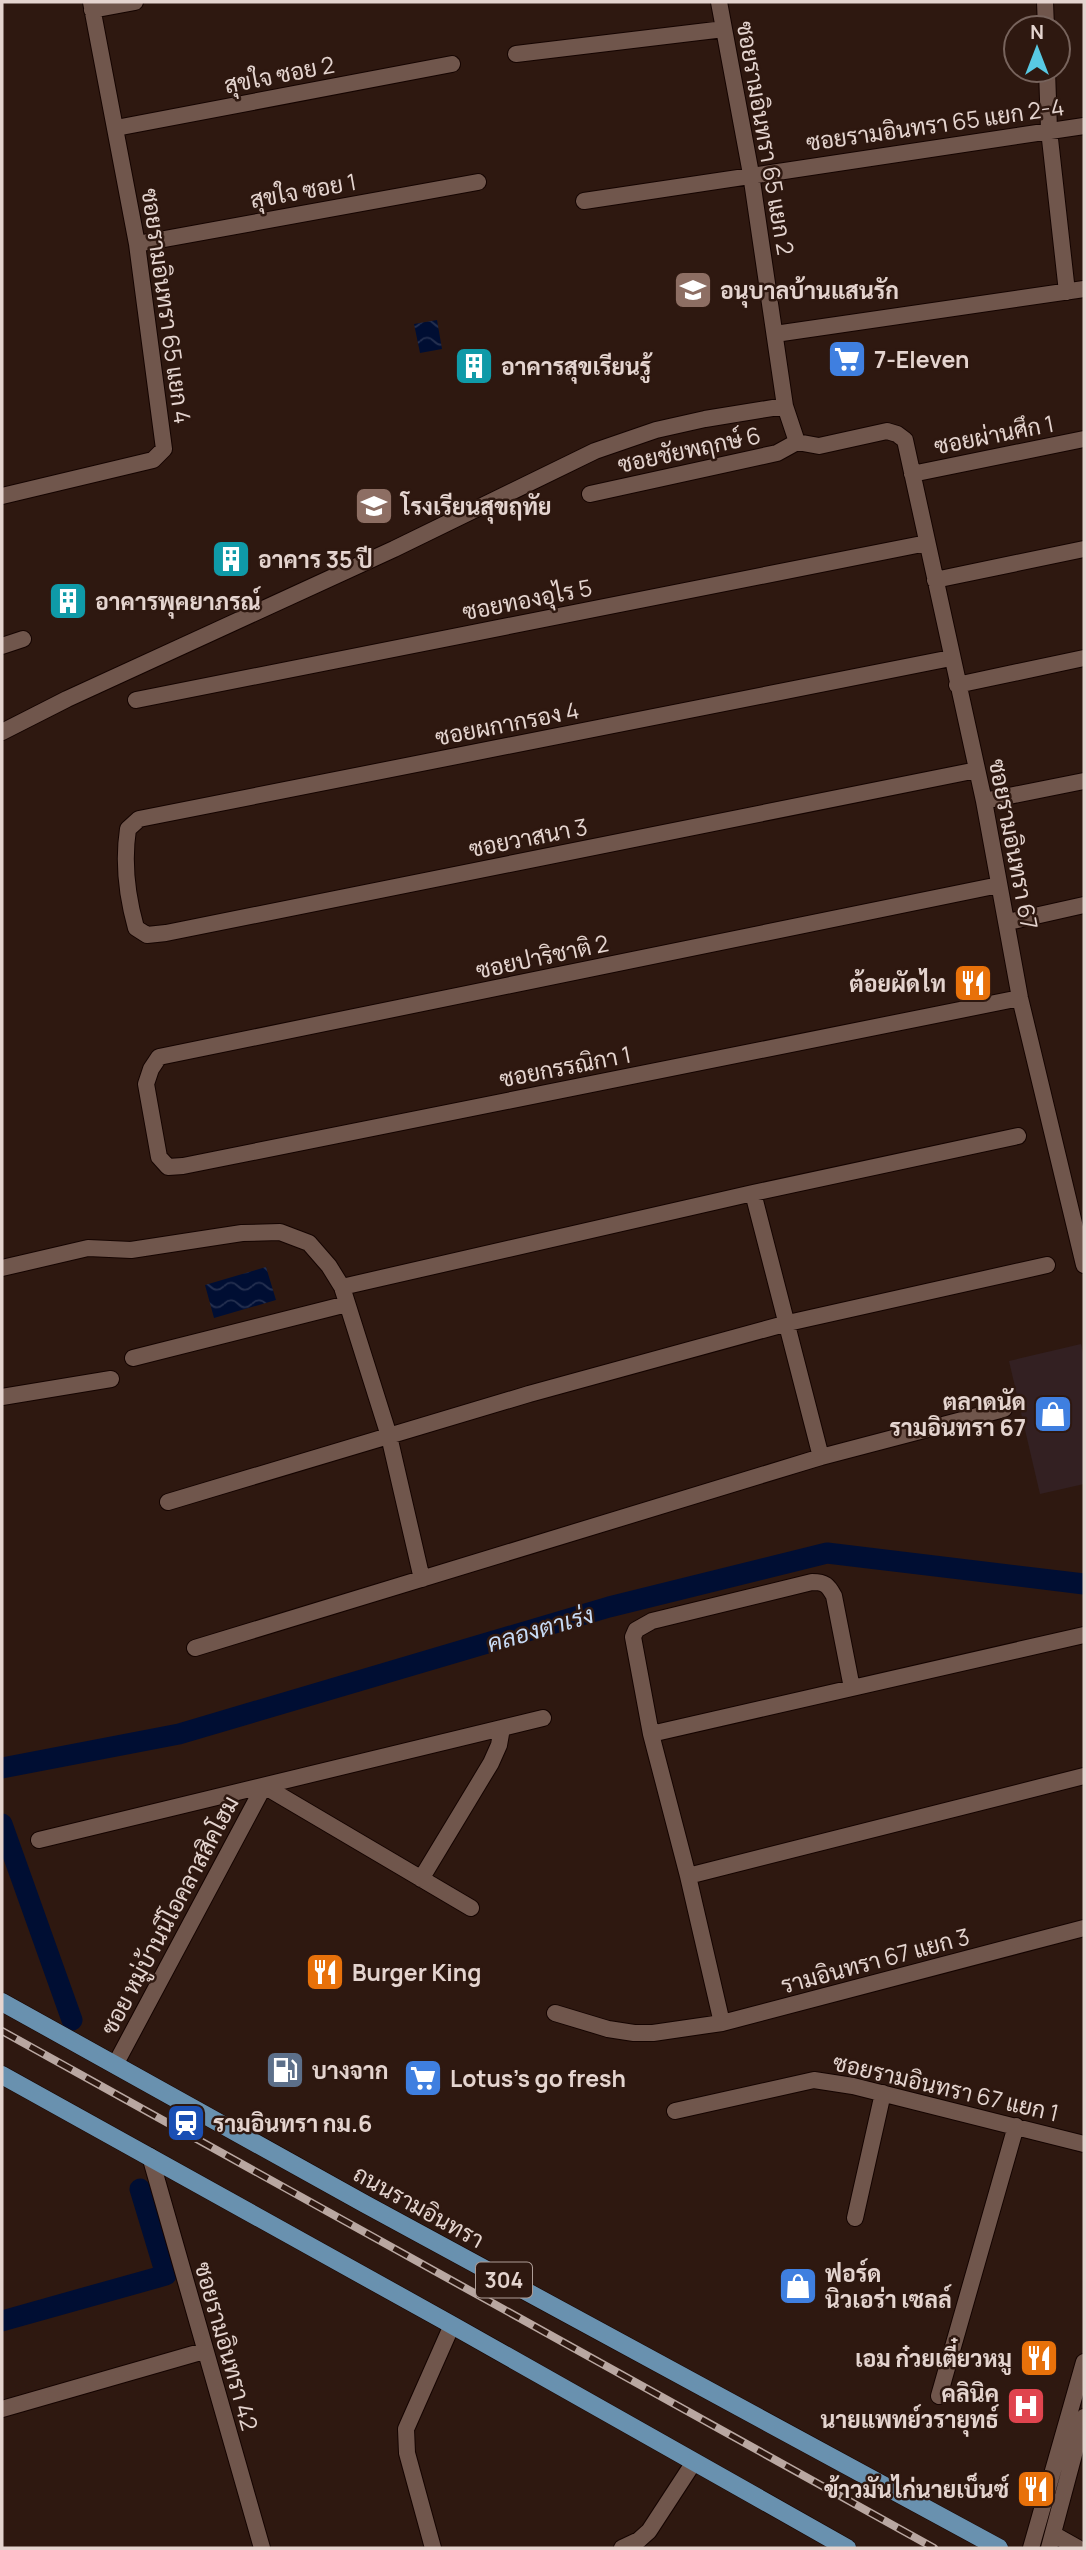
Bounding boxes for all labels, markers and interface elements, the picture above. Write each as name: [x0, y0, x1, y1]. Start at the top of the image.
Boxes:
north arrow: [1002, 14, 1072, 84]
street label: ซอยรามอินทรา 65 แยก 2: [730, 19, 802, 257]
text: N: [1030, 19, 1044, 45]
street label: สุขใจ ซอย 2: [221, 48, 337, 101]
street label: ซอยรามอินทรา 65 แยก 2-4: [804, 90, 1066, 158]
street label: สุขใจ ซอย 1: [247, 165, 359, 216]
street label: ซอยรามอินทรา 65 แยก 4: [135, 186, 199, 426]
school or university icon: อนุบาลบ้านแสนรัก: [672, 269, 714, 311]
place label: อนุบาลบ้านแสนรัก: [720, 274, 899, 308]
supermarket icon: 7-Eleven: [826, 338, 868, 380]
place label: 7-Eleven: [874, 343, 969, 375]
building icon: อาคารสุขเรียนรู้: [453, 345, 495, 387]
place label: อาคารสุขเรียนรู้: [501, 350, 653, 384]
street label: ซอยผ่านศึก 1: [931, 407, 1057, 461]
street label: ซอยชัยพฤกษ์ 6: [614, 418, 764, 480]
school or university icon: โรงเรียนสุขฤทัย: [353, 485, 395, 527]
place label: โรงเรียนสุขฤทัย: [399, 490, 552, 524]
building icon: อาคาร 35 ปี: [210, 538, 252, 580]
place label: อาคาร 35 ปี: [258, 543, 373, 575]
street label: ซอยทองอุไร 5: [459, 571, 595, 628]
building icon: อาคารพุคยาภรณ์: [47, 580, 89, 622]
place label: อาคารพุคยาภรณ์: [95, 585, 262, 619]
street label: ซอยผกากรอง 4: [432, 693, 582, 753]
street label: ซอยรามอินทรา 67: [982, 756, 1046, 932]
street label: ซอยวาสนา 3: [466, 810, 590, 864]
street label: ซอยปาริชาติ 2: [473, 926, 611, 986]
restaurant icon: ต้อยผัดไท: [952, 962, 994, 1004]
place label: ต้อยผัดไท: [849, 967, 946, 999]
street label: ซอยกรรณิกา 1: [496, 1038, 634, 1094]
place label: ตลาดนัด รามอินทรา 67: [890, 1385, 1026, 1443]
shop icon: ตลาดนัด รามอินทรา 67: [1032, 1393, 1074, 1435]
water label: คลองตาเร่ง: [483, 1597, 597, 1659]
street label: ซอย หมู่บ้านนีโอคลาสสิคโฮม: [92, 1790, 247, 2041]
street label: รามอินทรา 67 แยก 3: [777, 1919, 973, 2001]
restaurant icon: Burger King: [304, 1951, 346, 1993]
place label: Burger King: [352, 1956, 481, 1988]
street label: ซอยรามอินทรา 67 แยก 1: [830, 2045, 1062, 2129]
fuel station icon: บางจาก: [264, 2049, 306, 2091]
place label: บางจาก: [312, 2054, 388, 2086]
supermarket icon: Lotus's go fresh: [402, 2057, 444, 2099]
place label: Lotus's go fresh: [450, 2062, 626, 2094]
station icon: รามอินทรา กม.6: [165, 2102, 207, 2144]
place label: รามอินทรา กม.6: [213, 2107, 372, 2139]
street label: ถนนรามอินทรา: [348, 2157, 490, 2255]
place label: ฟอร์ด นิวเอร่า เซลล์: [825, 2257, 953, 2315]
street label: ซอยรามอินทรา 42: [188, 2258, 266, 2434]
road number: 304: [476, 2262, 532, 2298]
shop icon: ฟอร์ด นิวเอร่า เซลล์: [777, 2265, 819, 2307]
place label: เอม ก๋วยเตี๋ยวหมู: [855, 2337, 1012, 2375]
restaurant icon: เอม ก๋วยเตี๋ยวหมู: [1018, 2337, 1060, 2379]
place label: คลินิค นายแพทย์วรายุทธ์: [821, 2377, 1000, 2437]
hospital icon: คลินิค นายแพทย์วรายุทธ์: [1005, 2385, 1047, 2427]
restaurant icon: ข้าวมันไก่นายเบ็นซ์: [1015, 2468, 1057, 2510]
place label: ข้าวมันไก่นายเบ็นซ์: [824, 2472, 1010, 2505]

